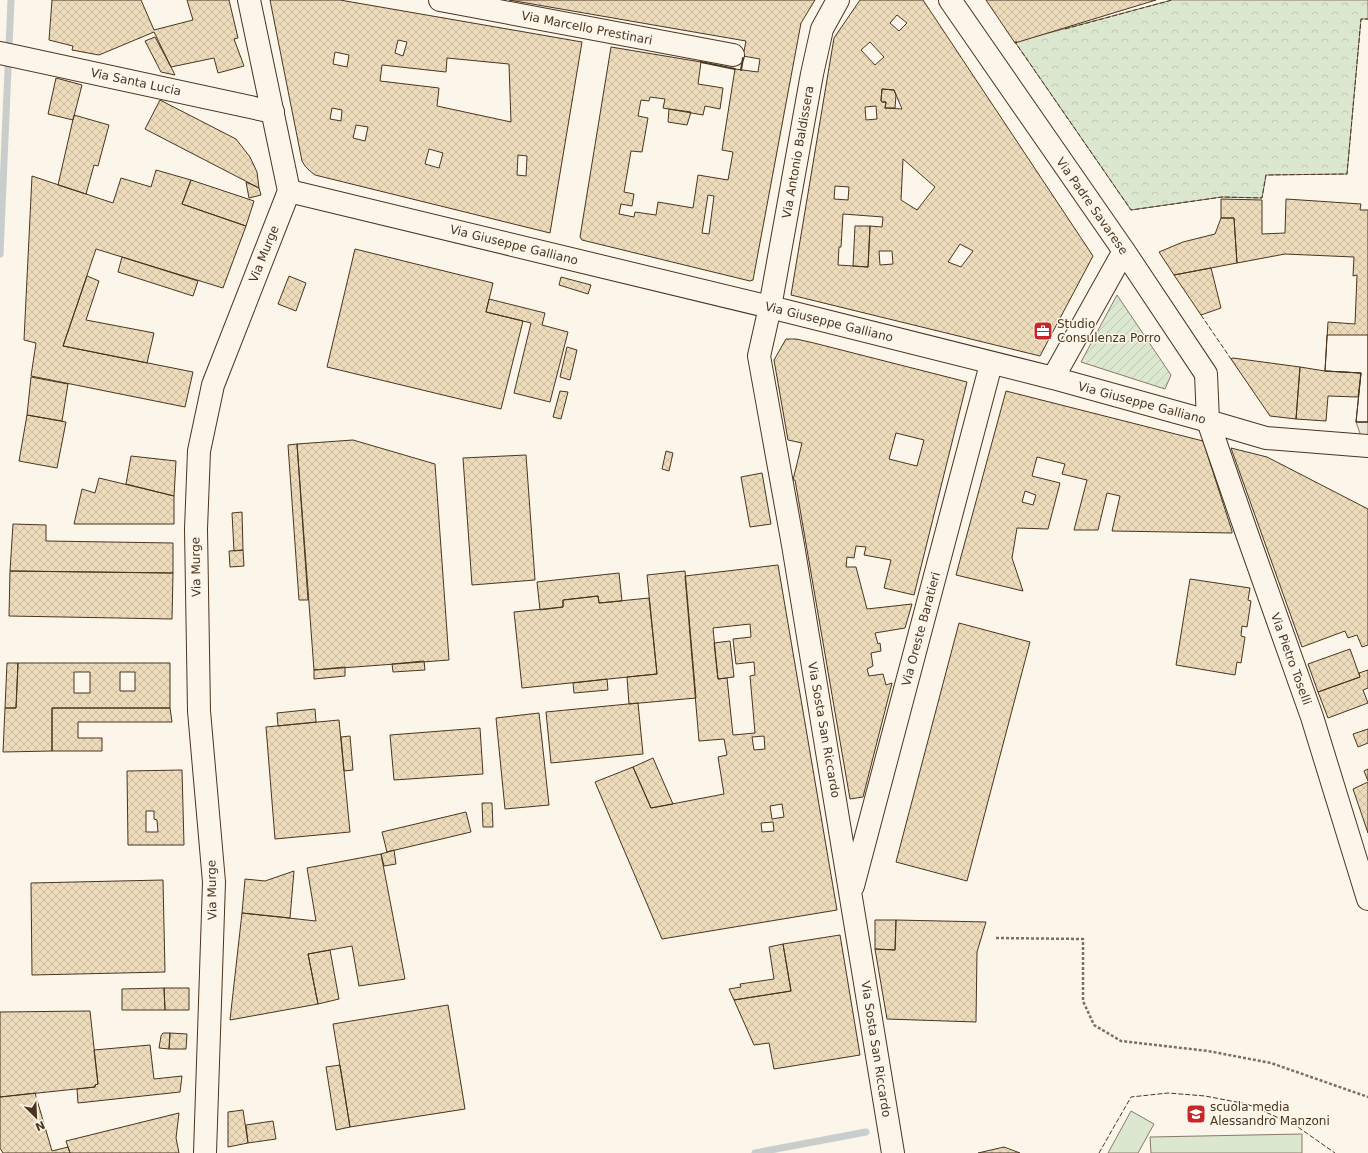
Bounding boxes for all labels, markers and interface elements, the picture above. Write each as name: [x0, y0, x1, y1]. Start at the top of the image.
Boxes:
street label: Via Marcello Prestinari: [520, 8, 654, 48]
street label: Via Santa Lucia: [89, 66, 183, 98]
street label: Via Antonio Baldissera: [779, 85, 817, 219]
street label: Via Padre Savarese: [1053, 155, 1131, 257]
street label: Via Giuseppe Galliano: [448, 222, 580, 268]
street label: Via Murge: [246, 223, 282, 285]
street label: Via Giuseppe Galliano: [763, 299, 895, 345]
place label: Studio Consulenza Porro: [1057, 317, 1161, 345]
office icon: Studio Consulenza Porro: [1032, 320, 1054, 342]
street label: Via Giuseppe Galliano: [1077, 379, 1207, 427]
street label: Via Murge: [188, 537, 204, 597]
street label: Via Oreste Baratieri: [899, 570, 943, 688]
street label: Via Pietro Toselli: [1268, 611, 1314, 707]
street label: Via Sosta San Riccardo: [805, 661, 843, 799]
street label: Via Murge: [204, 860, 220, 920]
street label: Via Sosta San Riccardo: [858, 980, 894, 1118]
north arrow: [16, 1097, 56, 1137]
place label: scuola media Alessandro Manzoni: [1210, 1100, 1330, 1128]
school or university icon: scuola media Alessandro Manzoni: [1185, 1103, 1207, 1125]
text: N: [33, 1118, 47, 1133]

